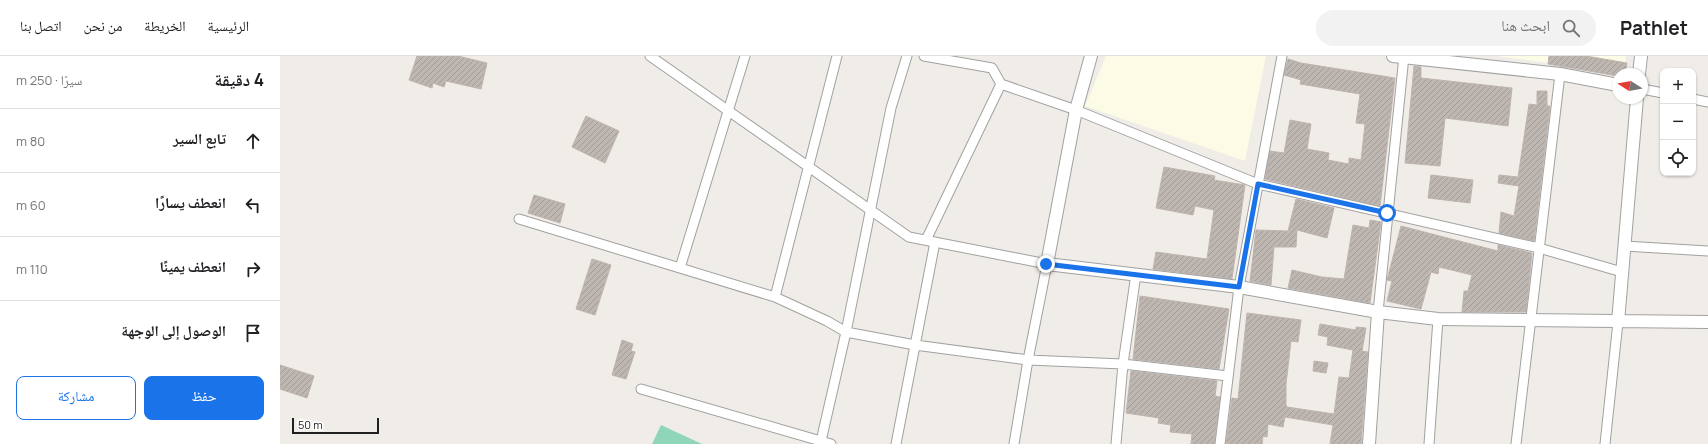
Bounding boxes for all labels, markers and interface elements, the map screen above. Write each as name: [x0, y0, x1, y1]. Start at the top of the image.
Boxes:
search box: [1316, 10, 1596, 46]
text: ابحث هنا: [1501, 15, 1550, 36]
text: Pathlet: [1620, 15, 1688, 41]
text: اتصل بنا: [20, 16, 62, 35]
text: من نحن: [84, 16, 122, 35]
text: الخريطة: [144, 16, 186, 35]
text: الرئيسية: [208, 16, 249, 35]
icon: search: [1560, 17, 1582, 39]
text: 4 دقيقة: [215, 68, 264, 91]
north arrow: [1612, 68, 1648, 104]
map controls: [1660, 68, 1696, 176]
button: +: [1660, 68, 1696, 104]
text: سيرًا · 250 m: [16, 71, 82, 89]
button: −: [1660, 104, 1696, 140]
text: تابع السير: [173, 128, 226, 149]
icon: ahead: [242, 130, 264, 152]
text: 80 m: [16, 132, 45, 150]
button: locate: [1660, 140, 1696, 176]
text: انعطف يسارًا: [155, 192, 226, 213]
icon: left: [242, 194, 264, 216]
text: 60 m: [16, 196, 46, 214]
route start: [1378, 204, 1396, 222]
route end: [1037, 255, 1055, 273]
text: انعطف يمينًا: [159, 256, 226, 277]
icon: right: [242, 258, 264, 280]
text: 110 m: [16, 260, 48, 278]
text: الوصول إلى الوجهة: [121, 320, 226, 341]
icon: arrive: [242, 322, 264, 344]
button: مشاركة: [16, 376, 136, 420]
button: حفظ: [144, 376, 264, 420]
scale bar: [292, 416, 379, 435]
text: 50 m: [298, 417, 323, 432]

